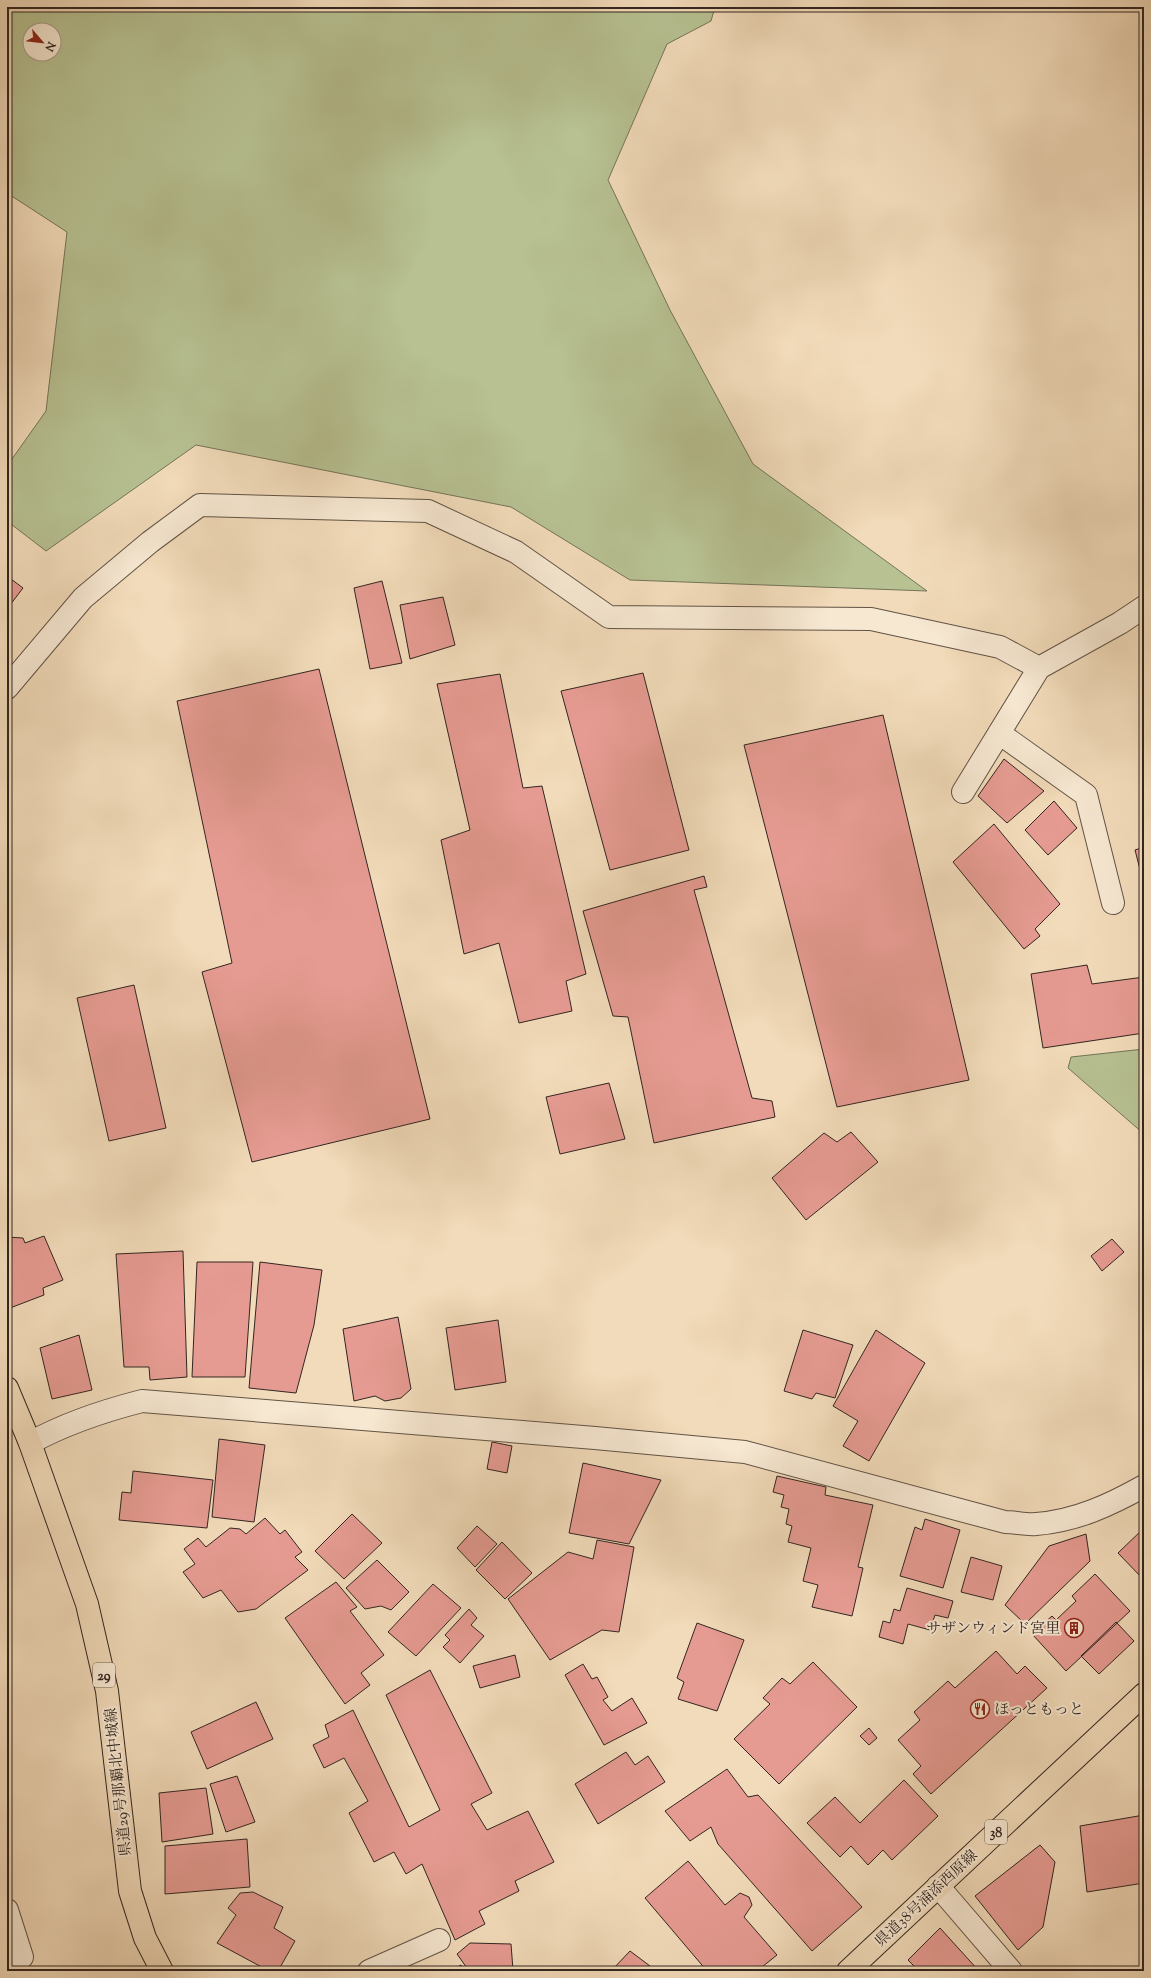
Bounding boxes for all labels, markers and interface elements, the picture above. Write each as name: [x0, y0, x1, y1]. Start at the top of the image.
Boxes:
north arrow: [22, 22, 62, 62]
text: N: [41, 38, 60, 54]
building icon: サザンウィンド宮里: [1063, 1617, 1085, 1639]
place label: サザンウィンド宮里: [926, 1619, 1060, 1640]
road number: 29: [93, 1663, 115, 1687]
restaurant icon: ほっともっと: [969, 1698, 991, 1720]
place label: ほっともっと: [994, 1700, 1084, 1721]
street label: 県道29号那覇北中城線: [101, 1706, 138, 1857]
road number: 38: [985, 1820, 1007, 1844]
street label: 県道38号浦添西原線: [871, 1846, 983, 1952]

